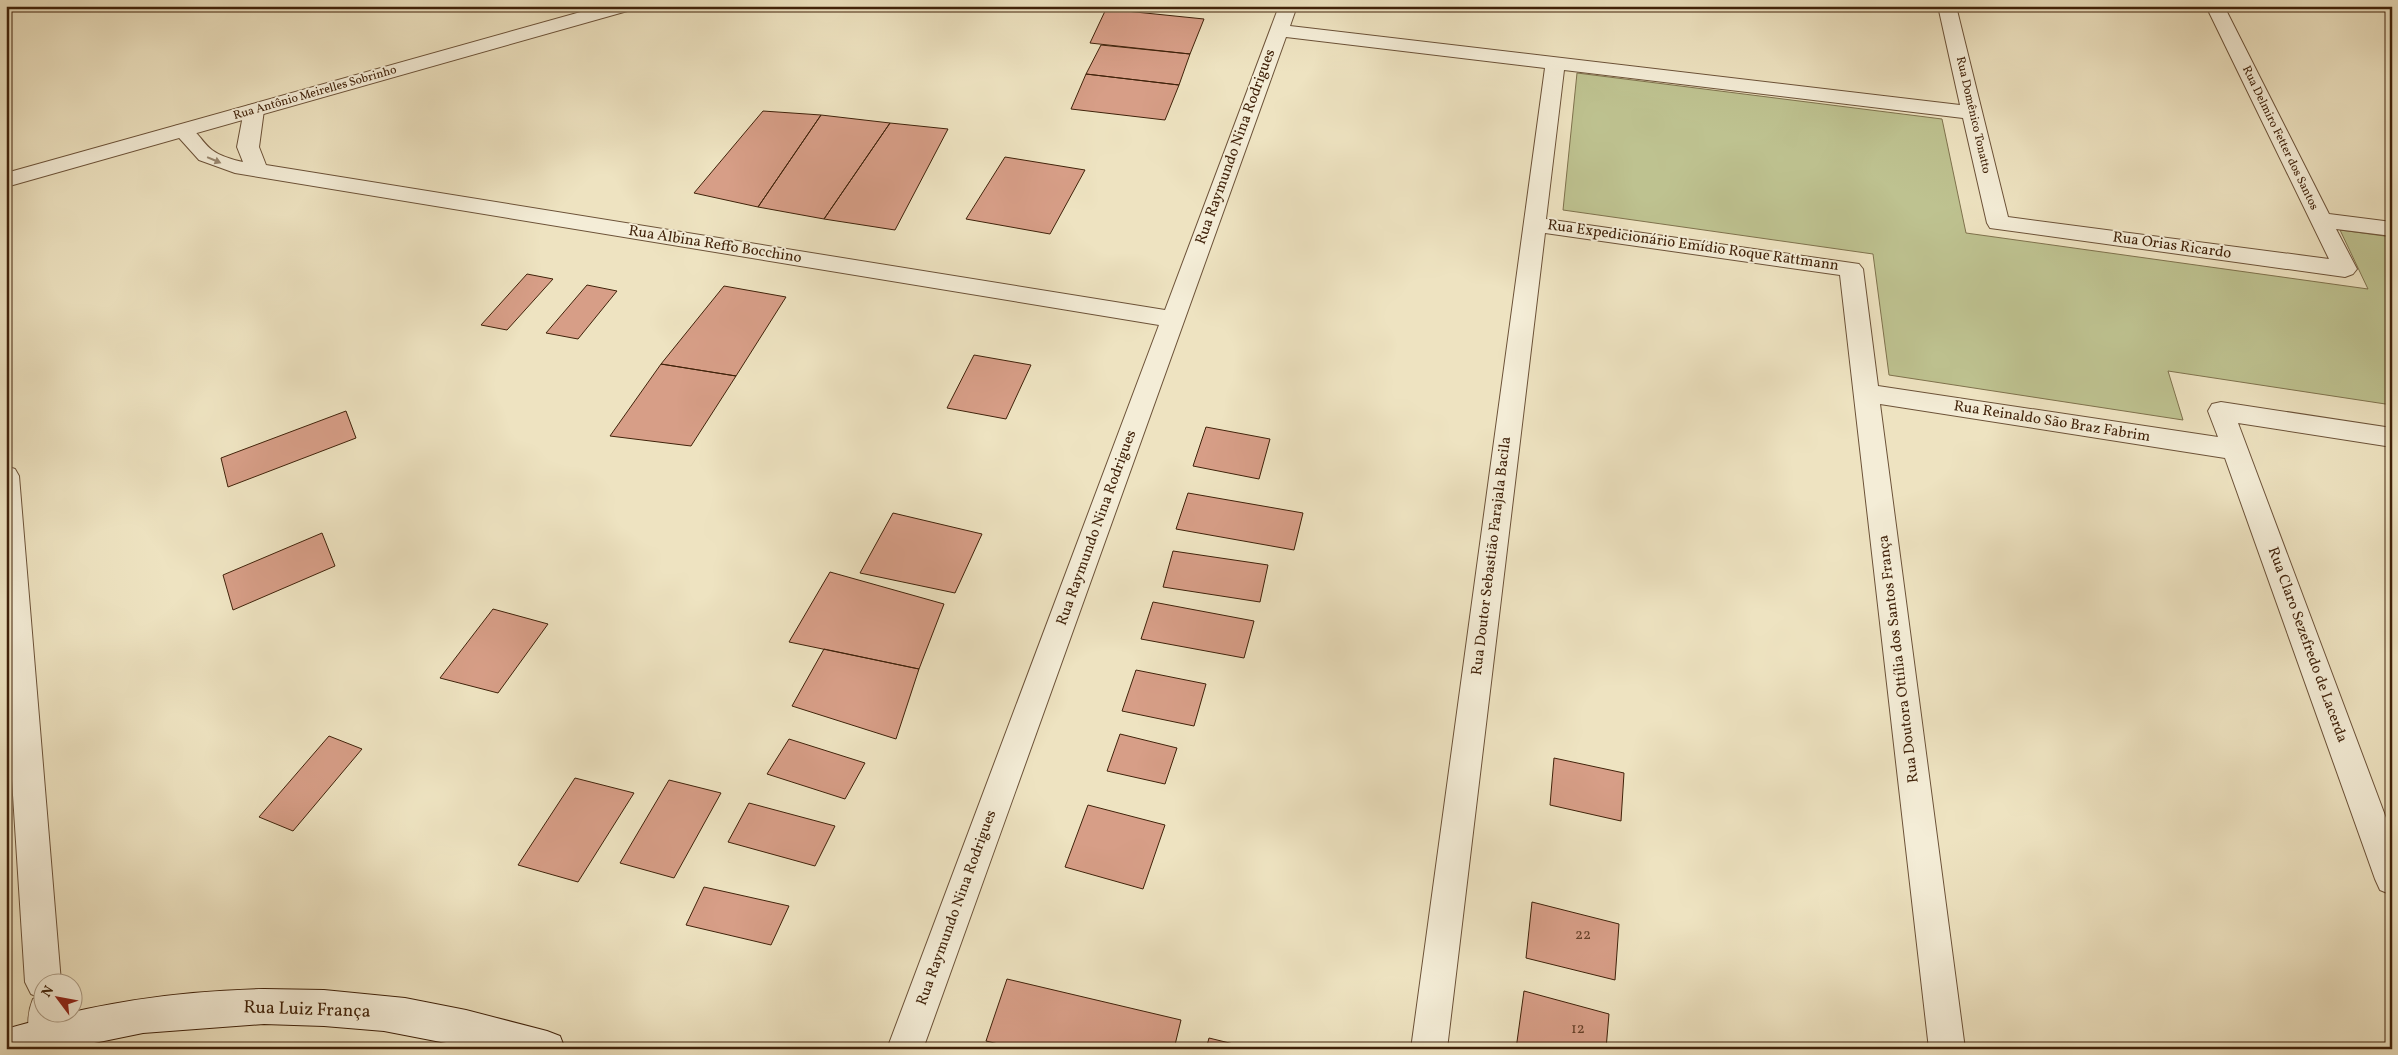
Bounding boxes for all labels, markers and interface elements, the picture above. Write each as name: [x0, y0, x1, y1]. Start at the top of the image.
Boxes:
street label: Rua Raymundo Nina Rodrigues: [1191, 46, 1281, 248]
street label: Rua Domênico Tonatto: [1952, 55, 1994, 175]
street label: Rua Antônio Meirelles Sobrinho: [231, 62, 399, 124]
street label: Rua Delmiro Fetter dos Santos: [2238, 63, 2322, 213]
one-way arrow: [207, 157, 221, 165]
street label: Rua Expedicionário Emídio Roque Rattmann: [1546, 215, 1840, 277]
street label: Rua Albina Reffo Bocchino: [627, 221, 803, 269]
street label: Rua Orias Ricardo: [2111, 227, 2233, 265]
street label: Rua Reinaldo São Braz Fabrim: [1952, 396, 2152, 448]
street label: Rua Raymundo Nina Rodrigues: [1052, 427, 1142, 629]
street label: Rua Doutor Sebastião Farajala Bacila: [1467, 435, 1517, 677]
street label: Rua Doutora Ottília dos Santos França: [1873, 534, 1925, 784]
street label: Rua Claro Sezefredo de Lacerda: [2262, 544, 2352, 746]
street label: Rua Raymundo Nina Rodrigues: [912, 807, 1002, 1009]
house number: 22: [1575, 925, 1591, 946]
north arrow: [32, 972, 82, 1022]
text: N: [37, 983, 59, 1001]
street label: Rua Luiz França: [243, 995, 371, 1025]
house number: 12: [1571, 1019, 1585, 1040]

